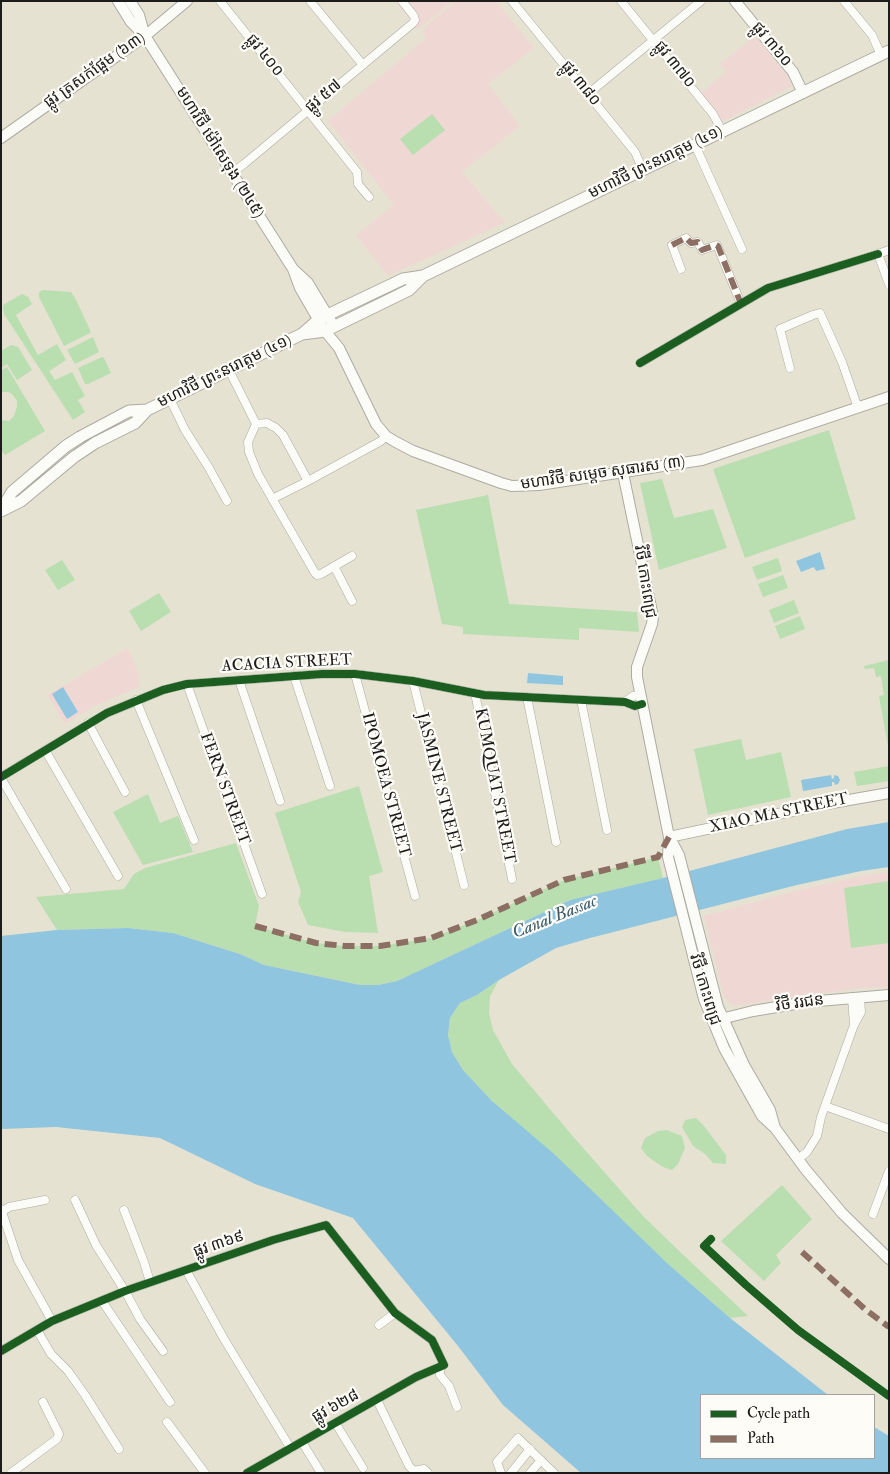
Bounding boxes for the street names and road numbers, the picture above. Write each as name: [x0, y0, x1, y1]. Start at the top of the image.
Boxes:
street label: ផ្លូវ ៣៦០: [747, 19, 795, 71]
street label: ផ្លូវ ត្រសក់ផ្អែម (៦៣): [41, 29, 149, 113]
street label: ផ្លូវ ៤០០: [241, 31, 287, 81]
street label: ផ្លូវ ៣៧០: [649, 38, 699, 92]
street label: ផ្លូវ ៣៨០: [556, 57, 604, 111]
street label: ផ្លូវ ៥៧: [302, 76, 346, 118]
street label: មហាវិថី ម៉ៅសេទុង (២៤៥): [171, 84, 267, 222]
street label: មហាវិថី ព្រះនរោត្តម (៤១): [586, 122, 726, 204]
street label: មហាវិថី ព្រះនរោត្តម (៤១): [155, 331, 295, 413]
street label: មហាវិថី សម្តេច សុធារស (៣): [519, 453, 687, 495]
street label: វិថី កោះពេជ្រ: [629, 544, 659, 620]
street label: ACACIA STREET: [221, 651, 353, 677]
street label: KUMQUAT STREET: [470, 707, 518, 865]
street label: IPOMOEA STREET: [356, 711, 414, 859]
street label: JASMINE STREET: [411, 711, 465, 855]
street label: FERN STREET: [195, 730, 253, 848]
street label: XIAO MA STREET: [708, 790, 850, 838]
street label: វិថី កោះពេជ្រ: [684, 952, 724, 1028]
street label: វិថី វរជន: [774, 991, 826, 1017]
street label: ផ្លូវ ៣៦៩: [191, 1227, 247, 1263]
street label: ផ្លូវ ៦២៨: [309, 1386, 363, 1428]

